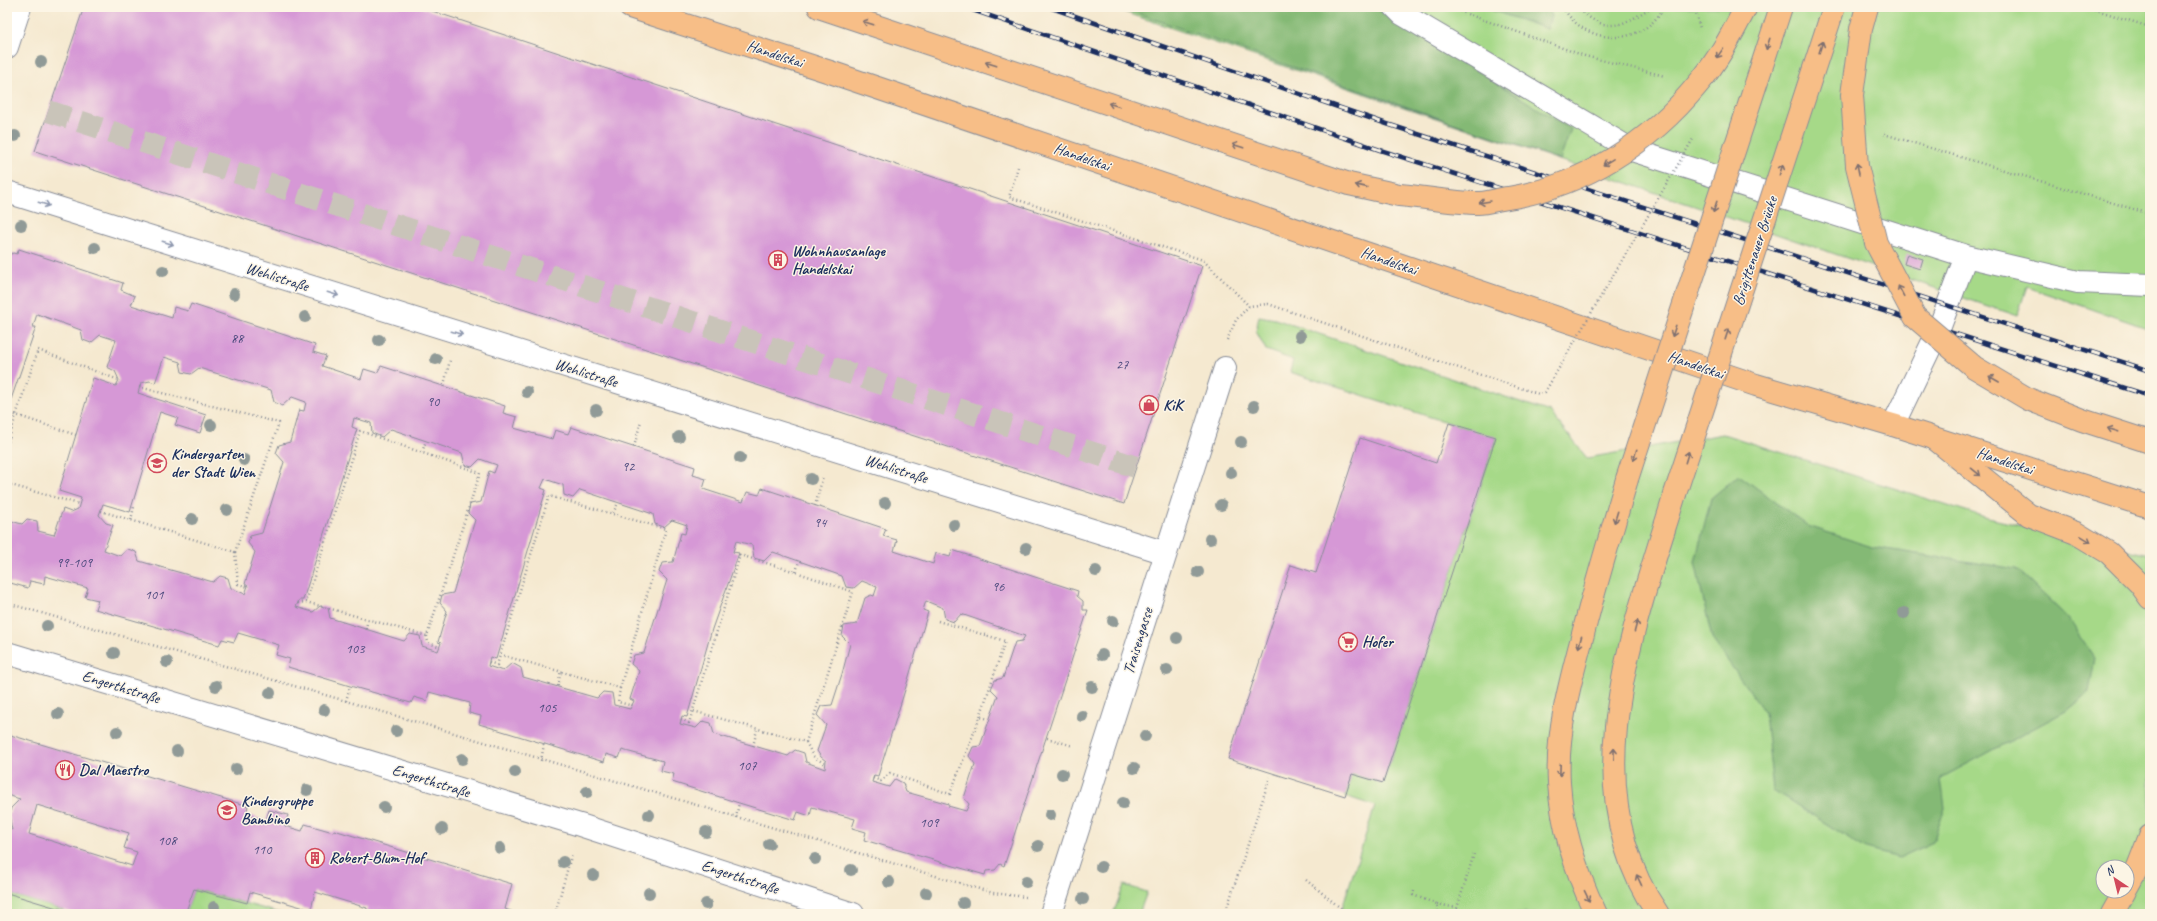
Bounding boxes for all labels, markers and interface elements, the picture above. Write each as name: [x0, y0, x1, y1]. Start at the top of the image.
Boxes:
one-way arrow: [862, 19, 875, 26]
street label: Handelskai: [744, 35, 808, 73]
one-way arrow: [1764, 38, 1772, 50]
one-way arrow: [1818, 40, 1825, 53]
one-way arrow: [1716, 48, 1724, 59]
one-way arrow: [985, 60, 998, 67]
one-way arrow: [1108, 101, 1121, 108]
street label: Handelskai: [1051, 138, 1115, 177]
one-way arrow: [1232, 142, 1244, 150]
one-way arrow: [1602, 159, 1614, 167]
one-way arrow: [1854, 163, 1862, 176]
one-way arrow: [1778, 164, 1785, 177]
one-way arrow: [1355, 182, 1368, 190]
street label: Brigittenauer Brücke: [1728, 192, 1783, 308]
one-way arrow: [1479, 198, 1492, 206]
one-way arrow: [38, 201, 51, 208]
one-way arrow: [1710, 201, 1718, 213]
one-way arrow: [162, 240, 175, 247]
place label: Wohnhausanlage Handelskai: [792, 241, 886, 279]
street label: Handelskai: [1358, 242, 1422, 281]
building icon: Wohnhausanlage Handelskai: [767, 249, 789, 271]
street label: Wehlistraße: [243, 258, 313, 297]
one-way arrow: [1897, 285, 1905, 297]
one-way arrow: [326, 291, 339, 298]
one-way arrow: [1670, 324, 1677, 337]
one-way arrow: [1724, 328, 1732, 340]
one-way arrow: [450, 329, 462, 337]
house number: 88: [231, 330, 245, 347]
street label: Handelskai: [1665, 346, 1729, 385]
street label: Wehlistraße: [552, 354, 622, 393]
house number: 27: [1116, 356, 1129, 373]
one-way arrow: [1988, 374, 2000, 382]
house number: 90: [427, 393, 441, 410]
shop icon: KiK: [1138, 394, 1160, 416]
place label: KiK: [1163, 395, 1185, 415]
one-way arrow: [2106, 426, 2119, 433]
street label: Handelskai: [1974, 442, 2038, 480]
place label: Kindergarten der Stadt Wien: [171, 444, 257, 482]
one-way arrow: [1631, 448, 1638, 461]
street label: Wehlistraße: [862, 450, 932, 489]
one-way arrow: [1683, 451, 1691, 463]
school or university icon: Kindergarten der Stadt Wien: [146, 452, 168, 474]
house number: 92: [622, 458, 636, 475]
one-way arrow: [1970, 468, 1981, 476]
one-way arrow: [1612, 510, 1619, 523]
house number: 94: [814, 514, 828, 531]
one-way arrow: [2080, 535, 2091, 543]
house number: 99-109: [56, 554, 94, 571]
house number: 96: [992, 578, 1005, 595]
house number: 101: [145, 586, 164, 603]
street label: Traisengasse: [1118, 604, 1158, 677]
one-way arrow: [1633, 620, 1640, 633]
supermarket icon: Hofer: [1337, 631, 1359, 653]
place label: Hofer: [1362, 632, 1395, 652]
one-way arrow: [1576, 635, 1584, 648]
house number: 103: [346, 640, 366, 657]
street label: Engerthstraße: [80, 666, 164, 709]
house number: 105: [538, 699, 557, 716]
one-way arrow: [1610, 748, 1617, 761]
house number: 107: [738, 757, 757, 774]
restaurant icon: Dal Maestro: [54, 759, 76, 781]
place label: Dal Maestro: [79, 760, 149, 780]
street label: Engerthstraße: [390, 760, 474, 803]
one-way arrow: [1556, 763, 1563, 776]
place label: Kindergruppe Bambino: [241, 791, 314, 829]
school or university icon: Kindergruppe Bambino: [216, 799, 238, 821]
house number: 109: [920, 814, 940, 831]
house number: 108: [158, 832, 178, 849]
house number: 110: [253, 841, 273, 858]
building icon: Robert-Blum-Hof: [304, 847, 326, 869]
place label: Robert-Blum-Hof: [329, 848, 428, 868]
street label: Engerthstraße: [699, 855, 783, 899]
north arrow: [2095, 859, 2135, 899]
text: N: [2102, 862, 2118, 878]
one-way arrow: [1635, 874, 1642, 886]
one-way arrow: [1584, 889, 1591, 901]

